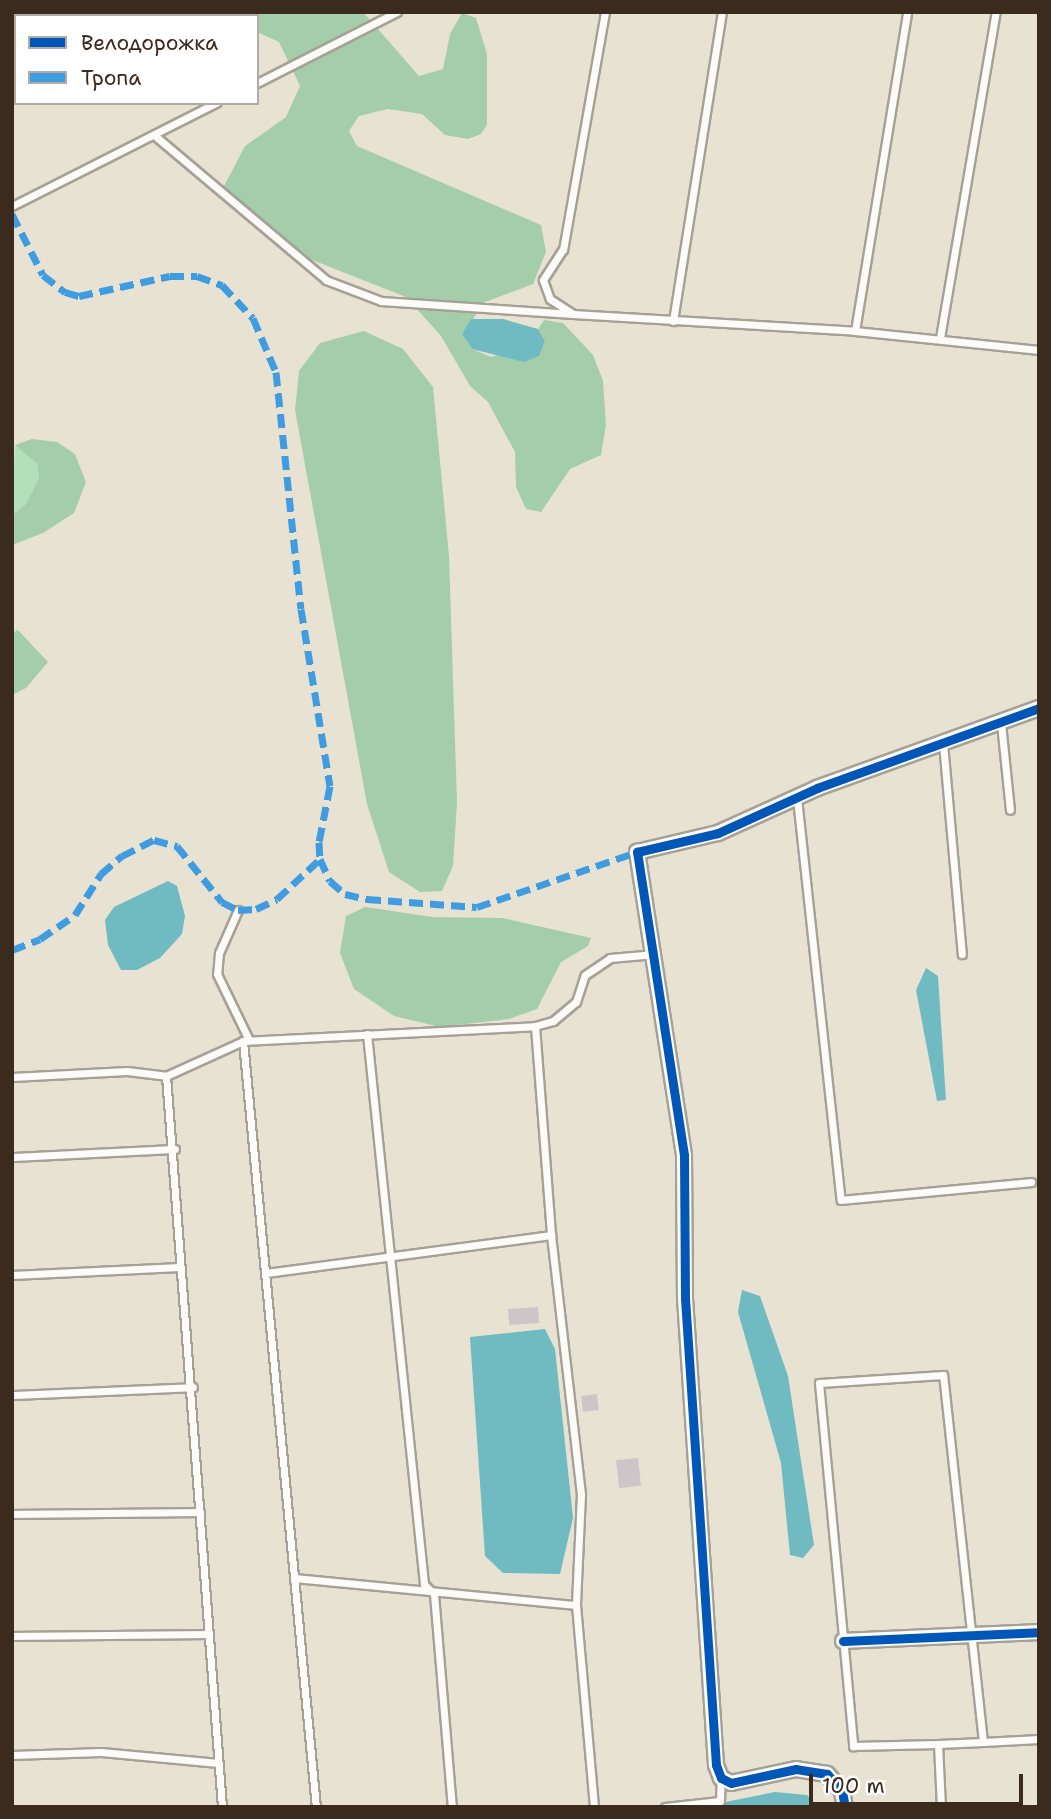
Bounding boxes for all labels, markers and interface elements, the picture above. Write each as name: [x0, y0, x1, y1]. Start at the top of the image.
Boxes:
legend: [14, 14, 259, 105]
text: Велодорожка: [81, 29, 218, 57]
text: Тропа: [81, 64, 141, 92]
scale bar: [813, 1759, 1026, 1803]
text: 100 m: [822, 1772, 885, 1800]

